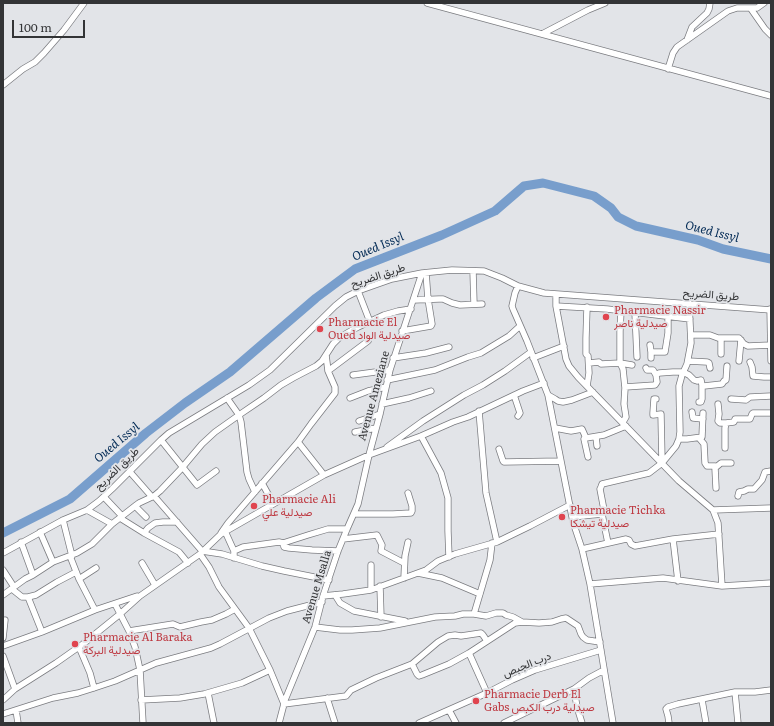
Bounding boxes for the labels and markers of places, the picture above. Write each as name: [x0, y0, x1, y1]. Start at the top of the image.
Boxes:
place label: Pharmacie Nassir صيدلية ناصر: [614, 304, 706, 330]
marker: Pharmacie Nassir صيدلية ناصر: [601, 312, 611, 322]
place label: Pharmacie El Oued صيدلية الواد: [328, 316, 411, 342]
marker: Pharmacie El Oued صيدلية الواد: [315, 324, 325, 334]
place label: Pharmacie Ali صيدلية علي: [262, 493, 336, 519]
marker: Pharmacie Ali صيدلية علي: [249, 501, 259, 511]
place label: Pharmacie Tichka صيدلية تيشكا: [570, 504, 666, 530]
marker: Pharmacie Tichka صيدلية تيشكا: [557, 512, 567, 522]
place label: Pharmacie Al Baraka صيدلية البركة: [83, 631, 192, 657]
marker: Pharmacie Al Baraka صيدلية البركة: [70, 639, 80, 649]
place label: Pharmacie Derb El Gabs صيدلية درب الكبص: [484, 688, 595, 714]
marker: Pharmacie Derb El Gabs صيدلية درب الكبص: [471, 696, 481, 706]

